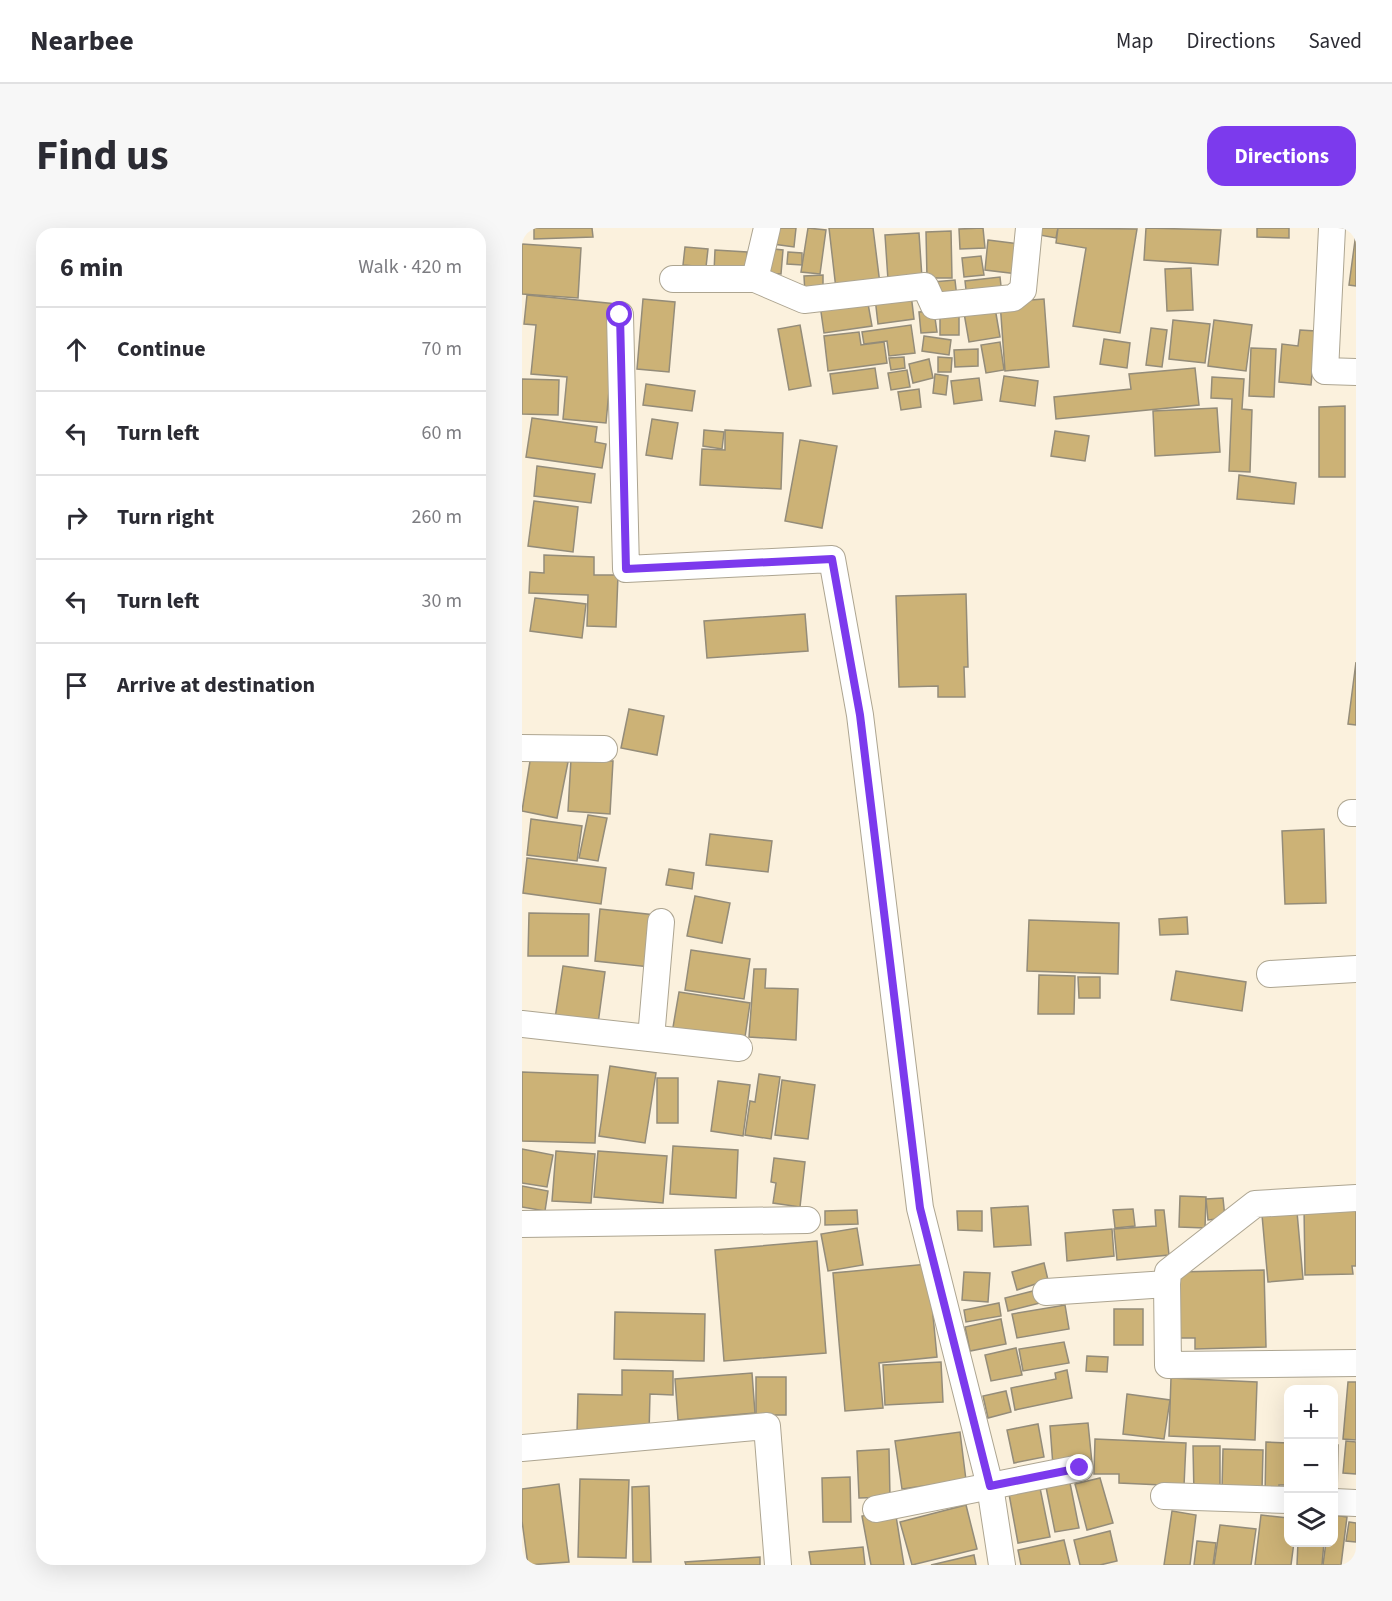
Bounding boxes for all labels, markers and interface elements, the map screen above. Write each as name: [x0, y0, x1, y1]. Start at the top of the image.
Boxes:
text: Nearbee: [30, 21, 134, 61]
text: Map: [1116, 26, 1154, 56]
text: Directions: [1187, 26, 1275, 56]
text: Saved: [1308, 26, 1362, 56]
text: Find us: [36, 126, 169, 186]
button: Directions: [1207, 126, 1356, 186]
text: 6 min: [60, 249, 123, 286]
text: Walk · 420 m: [358, 253, 462, 281]
route start: [606, 301, 632, 327]
icon: ahead: [60, 333, 93, 366]
text: Continue: [117, 333, 206, 365]
text: 70 m: [422, 335, 462, 363]
icon: left: [60, 417, 93, 450]
text: Turn left: [117, 417, 199, 449]
text: 60 m: [422, 419, 462, 447]
icon: right: [60, 501, 93, 534]
text: Turn right: [117, 501, 214, 533]
text: 260 m: [412, 503, 462, 531]
icon: left: [60, 585, 93, 618]
text: Turn left: [117, 585, 199, 617]
text: 30 m: [422, 587, 462, 615]
icon: arrive: [60, 669, 93, 702]
text: Arrive at destination: [117, 669, 315, 701]
map controls: [1284, 1385, 1338, 1547]
button: +: [1284, 1385, 1338, 1439]
button: −: [1284, 1439, 1338, 1493]
route end: [1066, 1454, 1092, 1480]
button: layers: [1284, 1493, 1338, 1547]

